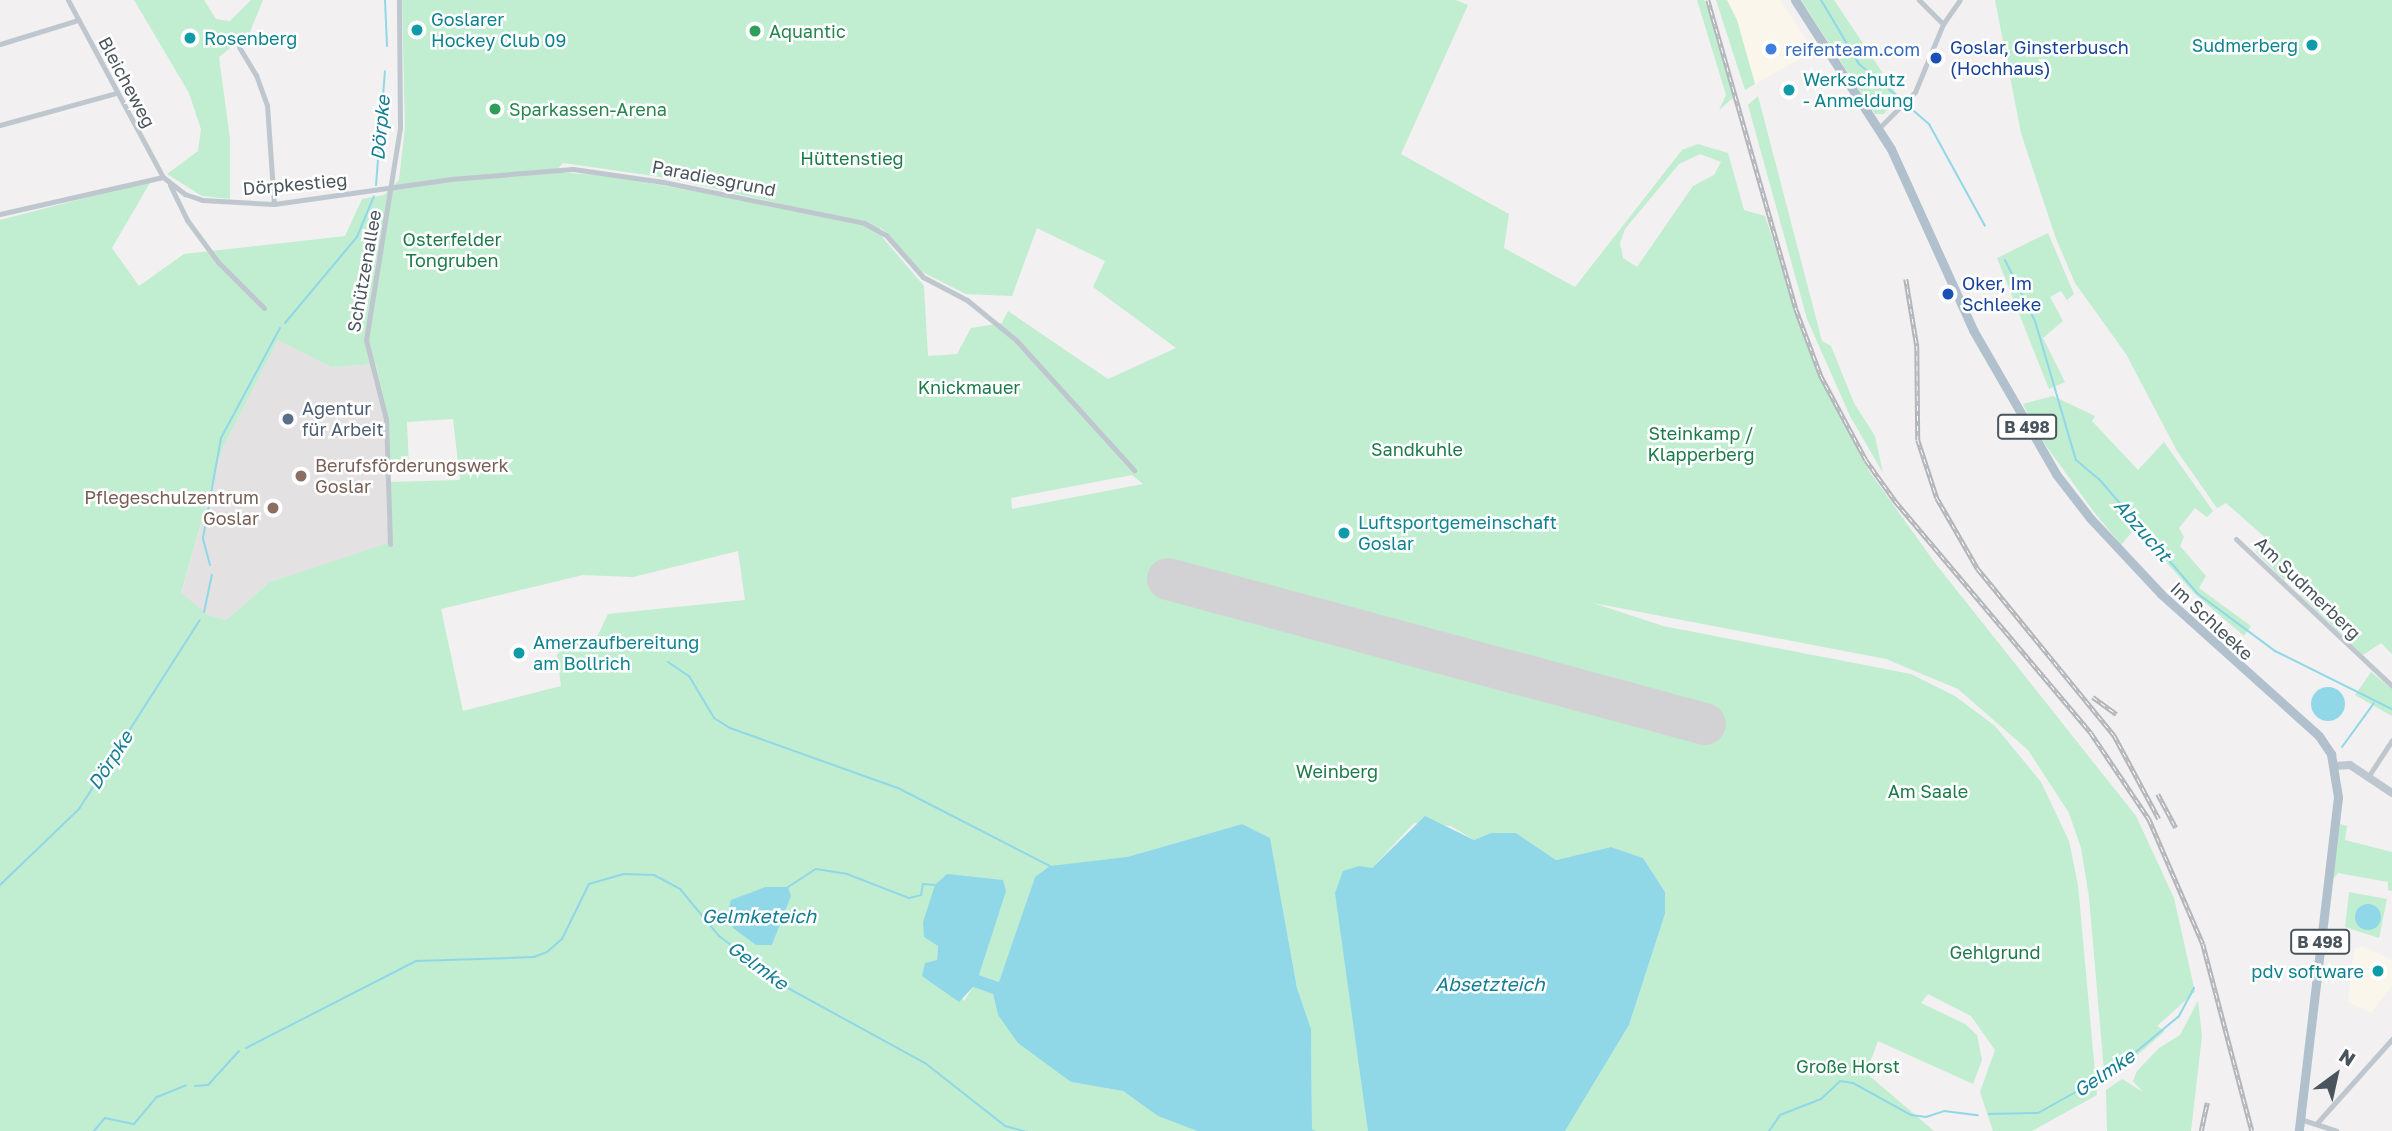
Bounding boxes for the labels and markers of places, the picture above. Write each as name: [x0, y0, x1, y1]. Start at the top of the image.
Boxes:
place label: Goslarer Hockey Club 09: [431, 9, 566, 52]
place label: Aquantic: [769, 20, 846, 42]
marker: Goslarer Hockey Club 09: [409, 22, 425, 38]
marker: Aquantic: [747, 23, 763, 39]
place label: Rosenberg: [204, 27, 297, 49]
marker: Rosenberg: [182, 30, 198, 46]
place label: Sudmerberg: [2192, 34, 2298, 56]
place label: Goslar, Ginsterbusch (Hochhaus): [1950, 37, 2129, 80]
marker: Sudmerberg: [2304, 37, 2320, 53]
place label: reifenteam.com: [1785, 38, 1920, 60]
marker: reifenteam.com: [1763, 41, 1779, 57]
marker: Goslar, Ginsterbusch (Hochhaus): [1928, 50, 1944, 66]
place label: Werkschutz - Anmeldung: [1803, 69, 1914, 112]
marker: Werkschutz - Anmeldung: [1781, 82, 1797, 98]
place label: Sparkassen-Arena: [509, 98, 667, 120]
marker: Sparkassen-Arena: [487, 101, 503, 117]
place label: Oker, Im Schleeke: [1962, 273, 2041, 316]
marker: Oker, Im Schleeke: [1940, 286, 1956, 302]
place label: Agentur für Arbeit: [302, 398, 384, 440]
marker: Agentur für Arbeit: [280, 411, 296, 427]
place label: Berufsförderungswerk Goslar: [315, 455, 509, 498]
marker: Berufsförderungswerk Goslar: [293, 468, 309, 484]
place label: Pflegeschulzentrum Goslar: [84, 487, 259, 530]
marker: Pflegeschulzentrum Goslar: [265, 500, 281, 516]
place label: Luftsportgemeinschaft Goslar: [1358, 512, 1557, 554]
marker: Luftsportgemeinschaft Goslar: [1336, 525, 1352, 541]
place label: Amerzaufbereitung am Bollrich: [533, 632, 699, 674]
marker: Amerzaufbereitung am Bollrich: [511, 645, 527, 661]
place label: pdv software: [2251, 960, 2364, 982]
marker: pdv software: [2370, 963, 2386, 979]

